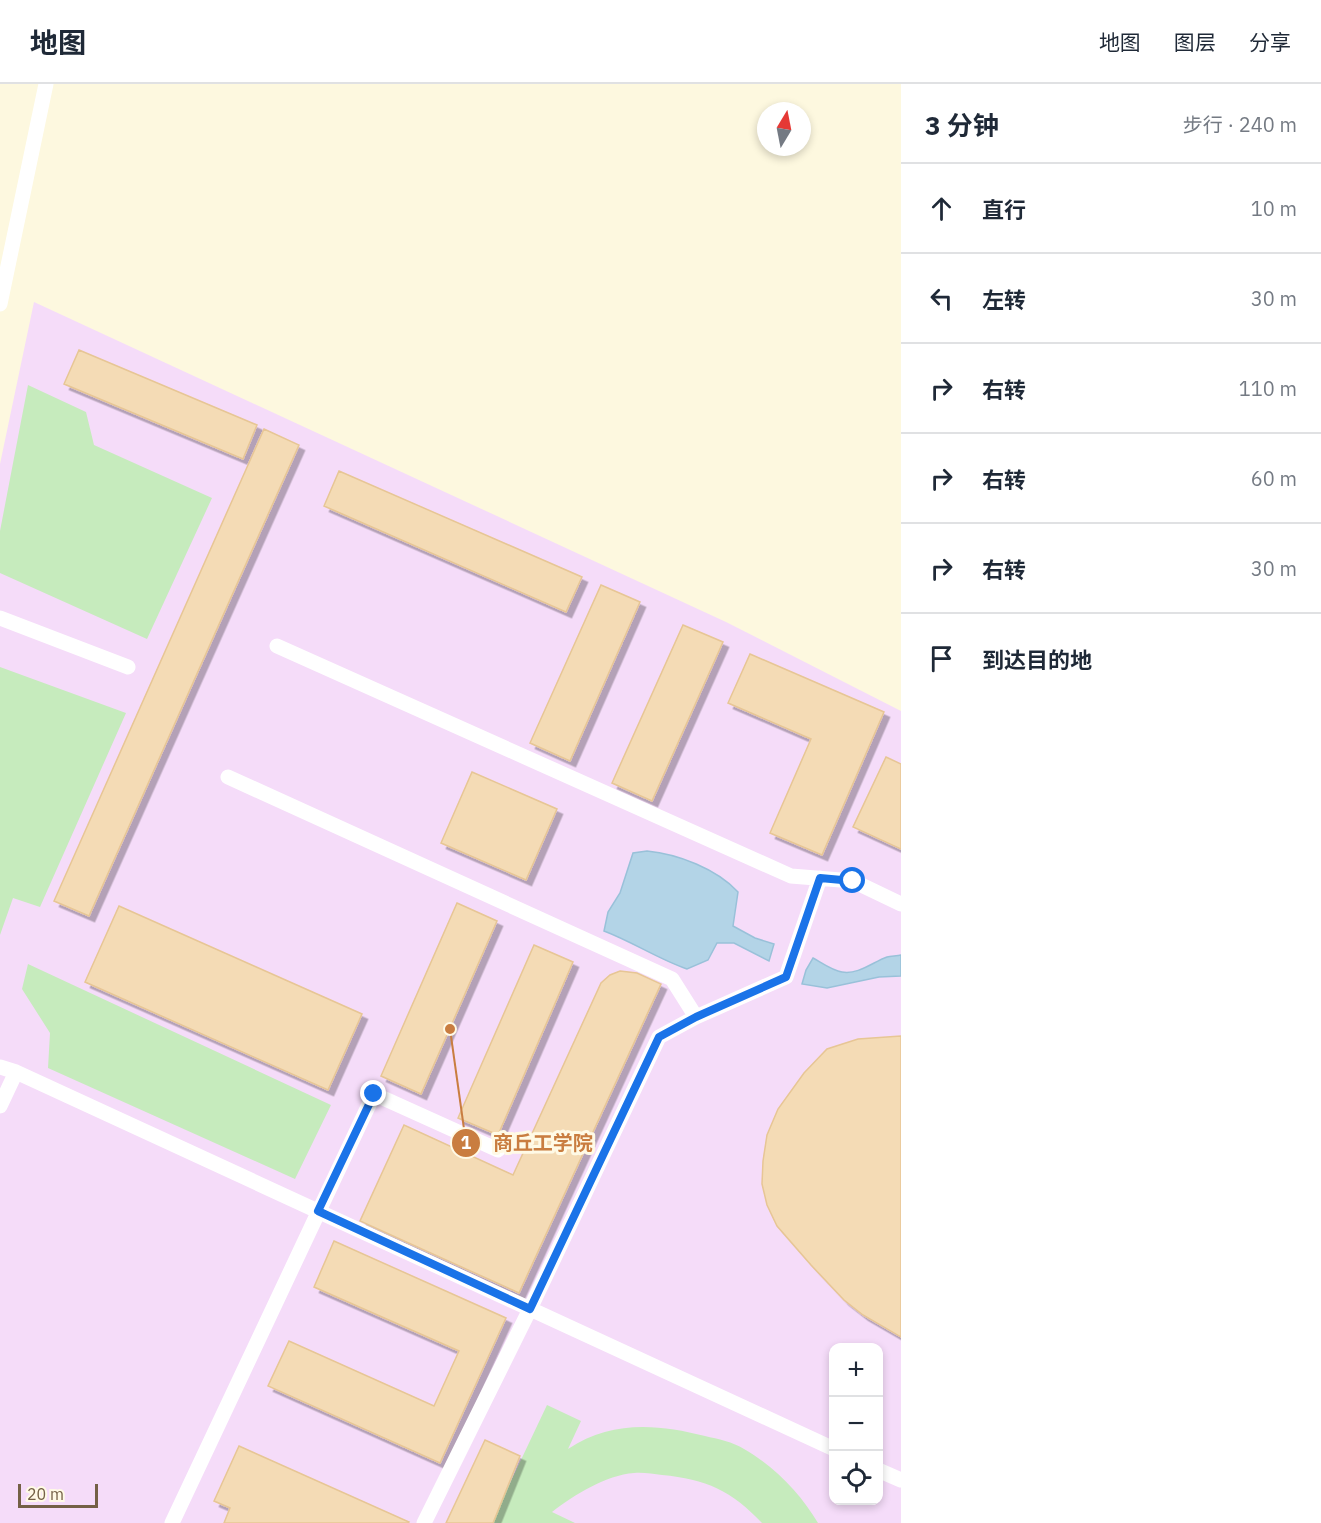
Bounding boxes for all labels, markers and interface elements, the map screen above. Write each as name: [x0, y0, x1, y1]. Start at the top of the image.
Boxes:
text: 地图: [30, 24, 86, 61]
text: 地图: [1099, 28, 1141, 56]
text: 图层: [1174, 28, 1216, 56]
text: 分享: [1249, 28, 1291, 56]
north arrow: [757, 102, 811, 156]
text: 3 分钟: [925, 108, 999, 142]
text: 步行 · 240 m: [1183, 111, 1297, 138]
icon: ahead: [925, 192, 958, 225]
text: 直行: [982, 195, 1026, 224]
text: 10 m: [1251, 195, 1297, 222]
icon: left: [925, 282, 958, 315]
text: 左转: [982, 285, 1026, 314]
text: 30 m: [1251, 285, 1297, 312]
icon: right: [925, 372, 958, 405]
text: 右转: [982, 375, 1026, 404]
text: 110 m: [1239, 375, 1297, 402]
icon: right: [925, 462, 958, 495]
text: 右转: [982, 465, 1026, 494]
text: 60 m: [1251, 465, 1297, 492]
icon: right: [925, 552, 958, 585]
text: 右转: [982, 555, 1026, 584]
text: 30 m: [1251, 555, 1297, 582]
icon: arrive: [925, 642, 958, 675]
text: 到达目的地: [982, 645, 1092, 674]
route start: [839, 867, 865, 893]
route end: [360, 1080, 386, 1106]
callout: 商丘工学院: [451, 1124, 605, 1162]
text: 商丘工学院: [493, 1129, 593, 1156]
text: 1: [461, 1131, 472, 1154]
map controls: [829, 1343, 883, 1505]
button: +: [829, 1343, 883, 1397]
button: −: [829, 1397, 883, 1451]
button: locate: [829, 1451, 883, 1505]
scale bar: [18, 1481, 98, 1508]
text: 20 m: [27, 1484, 64, 1504]

